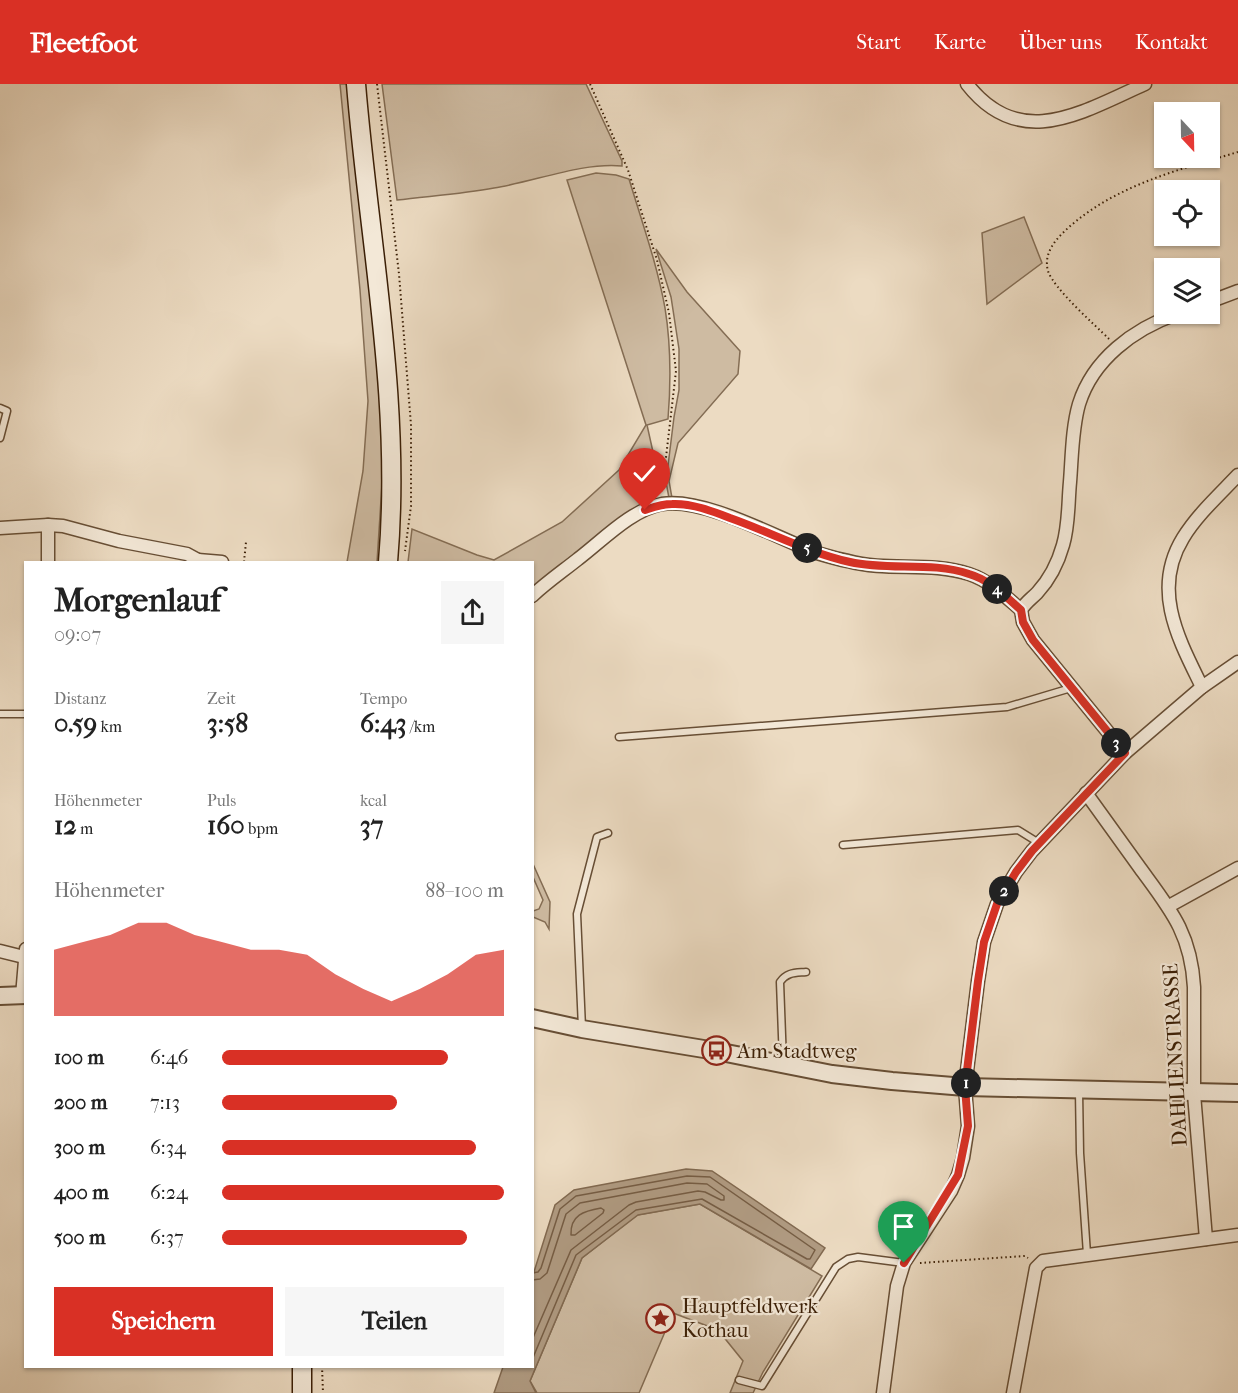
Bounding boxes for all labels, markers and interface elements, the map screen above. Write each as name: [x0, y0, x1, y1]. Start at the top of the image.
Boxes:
text: Fleetfoot: [30, 26, 138, 59]
text: Start: [856, 30, 901, 54]
text: Karte: [934, 30, 986, 54]
text: Über uns: [1019, 30, 1102, 54]
text: Kontakt: [1135, 30, 1208, 54]
north arrow: [1154, 102, 1220, 168]
map controls: [1154, 102, 1220, 324]
button: locate: [1154, 180, 1220, 246]
button: layers: [1154, 258, 1220, 324]
pin: [619, 448, 670, 510]
icon: check: [628, 457, 661, 490]
pin: 5: [792, 533, 822, 563]
text: 5: [804, 538, 810, 557]
pin: 4: [982, 574, 1012, 604]
text: 4: [992, 579, 1002, 598]
text: Morgenlauf: [54, 581, 221, 620]
button: share: [441, 581, 504, 644]
text: 09:07: [54, 623, 101, 646]
text: Distanz: [54, 689, 106, 708]
text: Zeit: [207, 689, 236, 708]
text: Tempo: [360, 689, 407, 708]
text: 0.59: [54, 708, 97, 739]
text: 3:58: [207, 708, 248, 739]
text: 6:43: [360, 708, 406, 739]
text: km: [97, 717, 122, 736]
text: /km: [406, 717, 435, 736]
pin: 3: [1101, 728, 1131, 758]
text: 3: [1113, 733, 1119, 752]
text: Höhenmeter: [54, 791, 142, 810]
text: Puls: [207, 791, 236, 810]
text: kcal: [360, 791, 387, 810]
text: 12: [54, 810, 77, 841]
text: 160: [207, 810, 245, 841]
text: 37: [360, 810, 383, 841]
text: m: [77, 819, 93, 838]
text: bpm: [245, 819, 278, 838]
pin: 2: [989, 876, 1019, 906]
text: Höhenmeter: [54, 879, 164, 902]
text: 88–100 m: [425, 879, 504, 902]
text: 2: [1000, 881, 1008, 900]
street label: DAHLIENSTRASSE: [1158, 963, 1192, 1147]
bus stop icon: Am Stadtweg: [700, 1035, 732, 1067]
place label: Am Stadtweg: [736, 1039, 857, 1063]
text: 100 m: [54, 1046, 104, 1069]
text: 6:46: [150, 1046, 188, 1069]
pin: 1: [951, 1068, 981, 1098]
text: 1: [963, 1073, 969, 1092]
text: 200 m: [54, 1091, 107, 1114]
text: 7:13: [150, 1091, 180, 1114]
text: 300 m: [54, 1136, 105, 1159]
text: 6:34: [150, 1136, 186, 1159]
text: 400 m: [54, 1181, 109, 1204]
text: 6:24: [150, 1181, 188, 1204]
pin: [878, 1201, 929, 1263]
icon: arrive: [887, 1210, 920, 1243]
text: 500 m: [54, 1226, 106, 1249]
text: 6:37: [150, 1226, 184, 1249]
button: Speichern: [54, 1287, 273, 1356]
button: Teilen: [285, 1287, 504, 1356]
place label: Hauptfeldwerk Kothau: [682, 1294, 818, 1342]
place icon: Hauptfeldwerk Kothau: [645, 1302, 677, 1334]

